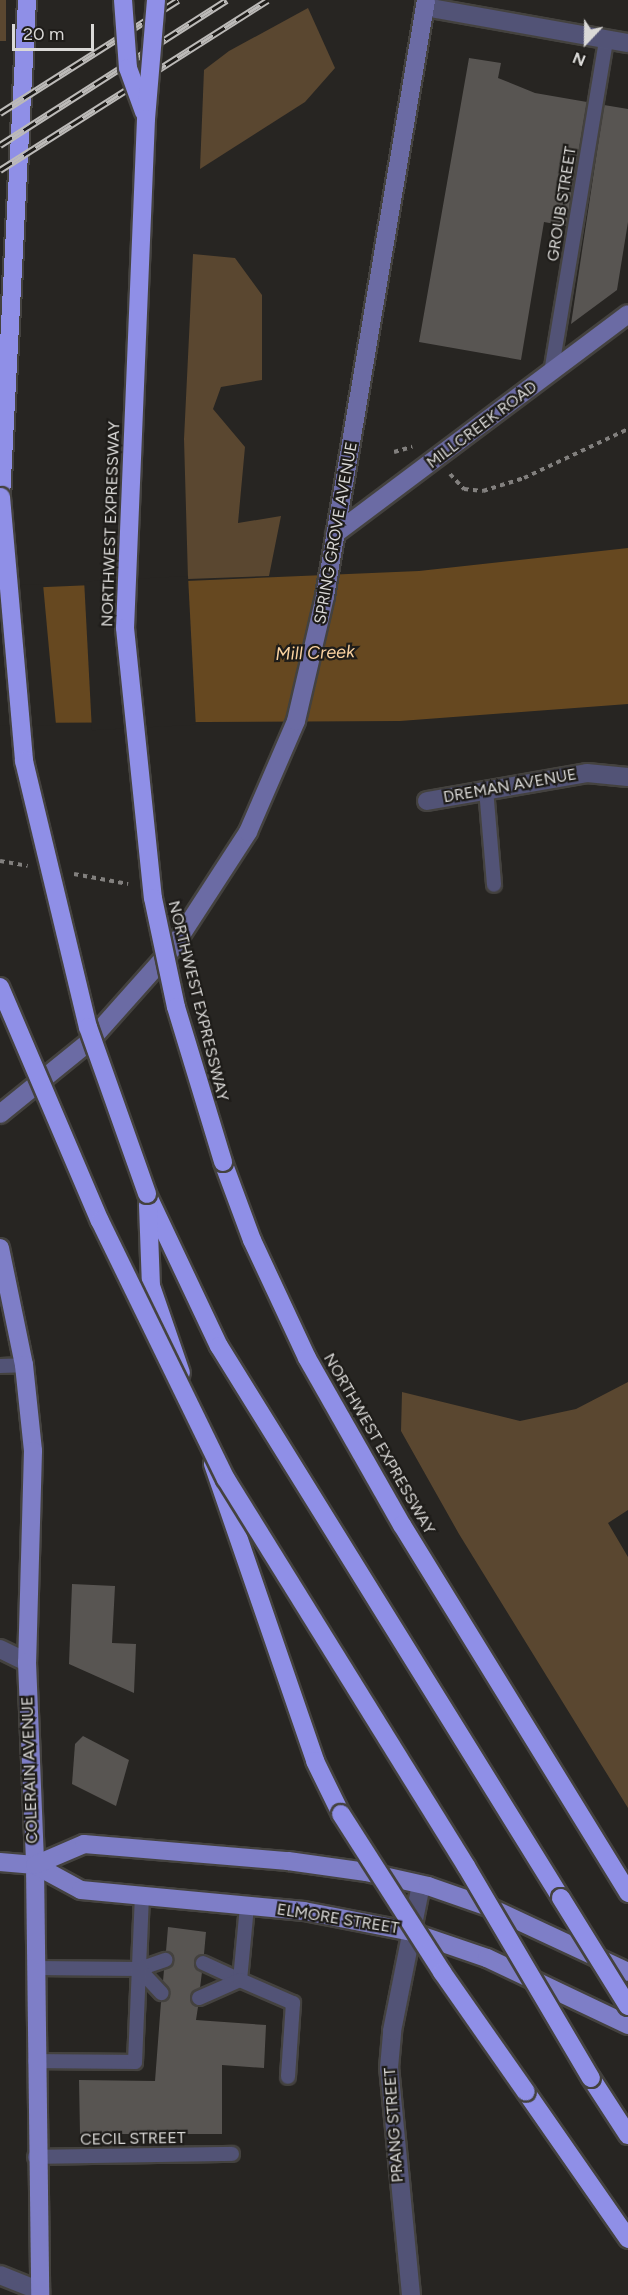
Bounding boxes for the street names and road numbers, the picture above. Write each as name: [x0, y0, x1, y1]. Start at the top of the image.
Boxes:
street label: GROUB STREET: [543, 145, 581, 263]
street label: MILLCREEK ROAD: [423, 377, 541, 473]
street label: NORTHWEST EXPRESSWAY: [98, 421, 124, 627]
street label: SPRING GROVE AVENUE: [311, 440, 361, 626]
street label: DREMAN AVENUE: [442, 765, 578, 807]
street label: NORTHWEST EXPRESSWAY: [164, 899, 232, 1103]
street label: NORTHWEST EXPRESSWAY: [319, 1350, 439, 1538]
street label: COLERAIN AVENUE: [18, 1696, 42, 1844]
street label: ELMORE STREET: [275, 1900, 401, 1938]
street label: PRANG STREET: [380, 2067, 408, 2183]
street label: CECIL STREET: [80, 2128, 186, 2150]

